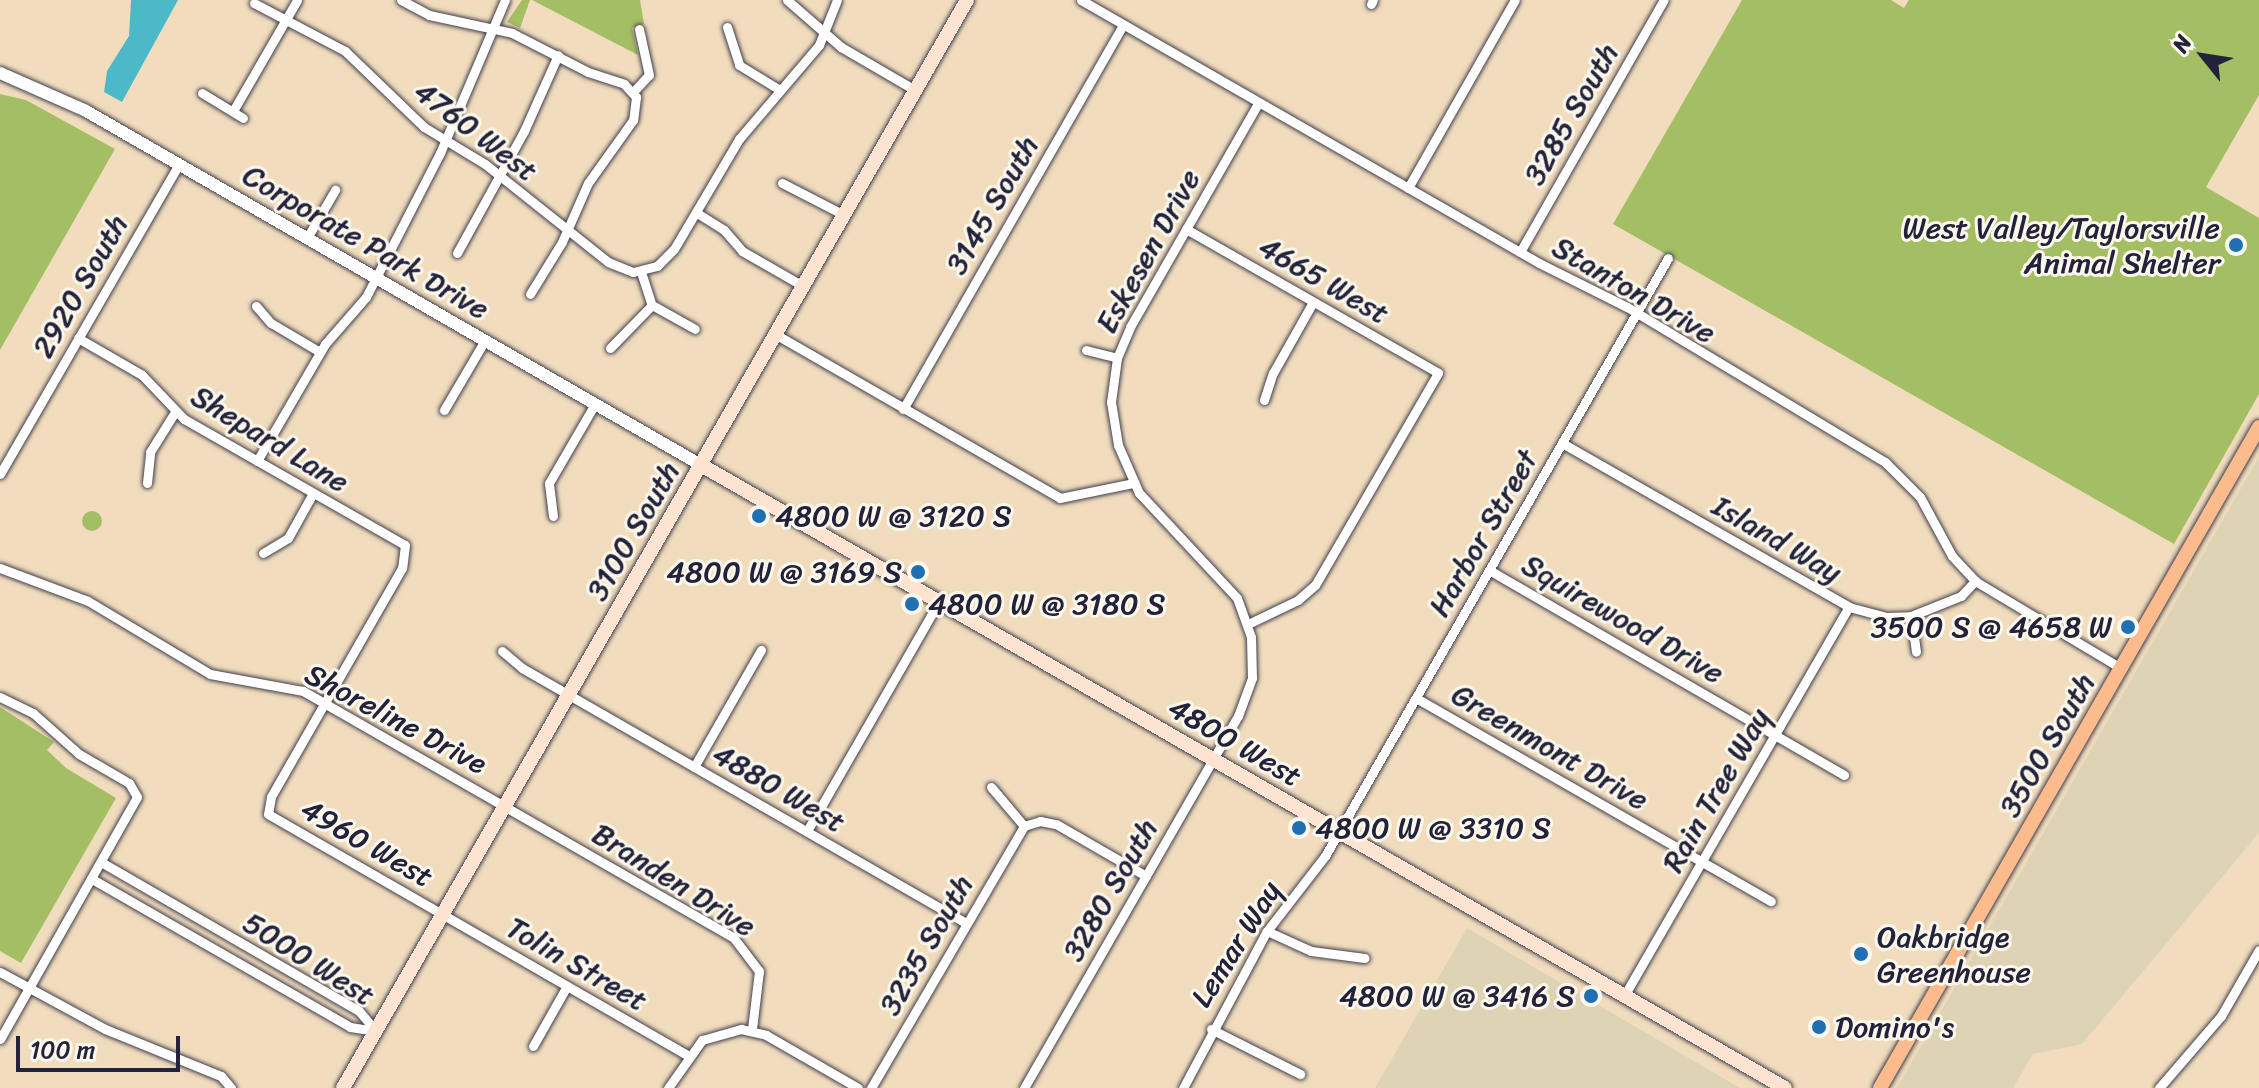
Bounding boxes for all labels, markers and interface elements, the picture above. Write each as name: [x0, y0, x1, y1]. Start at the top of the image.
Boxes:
north arrow: [2163, 16, 2243, 96]
text: N: [2161, 27, 2202, 60]
street label: 3285 South: [1516, 37, 1626, 191]
street label: 4760 West: [407, 73, 545, 189]
street label: 3145 South: [938, 130, 1046, 280]
street label: Corporate Park Drive: [237, 157, 495, 327]
street label: Eskesen Drive: [1088, 163, 1208, 339]
street label: 2920 South: [25, 208, 135, 364]
place label: West Valley/Taylorsville Animal Shelter: [1904, 210, 2220, 280]
street label: 4665 West: [1252, 228, 1396, 332]
street label: Stanton Drive: [1546, 229, 1722, 351]
marker: West Valley/Taylorsville Animal Shelter: [2227, 236, 2245, 254]
street label: Shepard Lane: [185, 378, 355, 500]
street label: Harbor Street: [1421, 443, 1545, 623]
street label: 3100 South: [579, 455, 687, 607]
street label: Island Way: [1706, 488, 1848, 590]
place label: 4800 W @ 3120 S: [775, 498, 1012, 534]
marker: 4800 W @ 3120 S: [750, 507, 768, 525]
street label: Squirewood Drive: [1516, 547, 1730, 691]
place label: 4800 W @ 3169 S: [666, 554, 902, 590]
marker: 4800 W @ 3169 S: [909, 563, 927, 581]
place label: 4800 W @ 3180 S: [928, 586, 1165, 622]
marker: 4800 W @ 3180 S: [903, 595, 921, 613]
place label: 3500 S @ 4658 W: [1871, 609, 2112, 645]
marker: 3500 S @ 4658 W: [2119, 618, 2137, 636]
street label: Shoreline Drive: [299, 656, 493, 782]
street label: 3500 South: [1992, 667, 2102, 823]
street label: Greenmont Drive: [1445, 676, 1655, 818]
street label: 4800 West: [1162, 689, 1308, 795]
street label: Rain Tree Way: [1654, 701, 1778, 879]
street label: 4880 West: [706, 736, 852, 840]
street label: 4960 West: [295, 791, 439, 895]
place label: 4800 W @ 3310 S: [1315, 810, 1551, 846]
street label: 3280 South: [1055, 813, 1165, 967]
street label: Branden Drive: [586, 816, 762, 944]
marker: 4800 W @ 3310 S: [1290, 819, 1308, 837]
street label: 3235 South: [872, 869, 980, 1021]
street label: Lemar Way: [1183, 875, 1289, 1013]
street label: 5000 West: [237, 904, 381, 1014]
street label: Tolin Street: [500, 909, 654, 1019]
place label: Oakbridge Greenhouse: [1877, 919, 2031, 990]
marker: Oakbridge Greenhouse: [1852, 945, 1870, 963]
place label: 4800 W @ 3416 S: [1339, 978, 1575, 1014]
marker: 4800 W @ 3416 S: [1582, 987, 1600, 1005]
place label: Domino's: [1835, 1009, 1954, 1045]
marker: Domino's: [1810, 1018, 1828, 1036]
scale bar: [20, 1020, 184, 1070]
text: 100 m: [30, 1029, 95, 1071]

